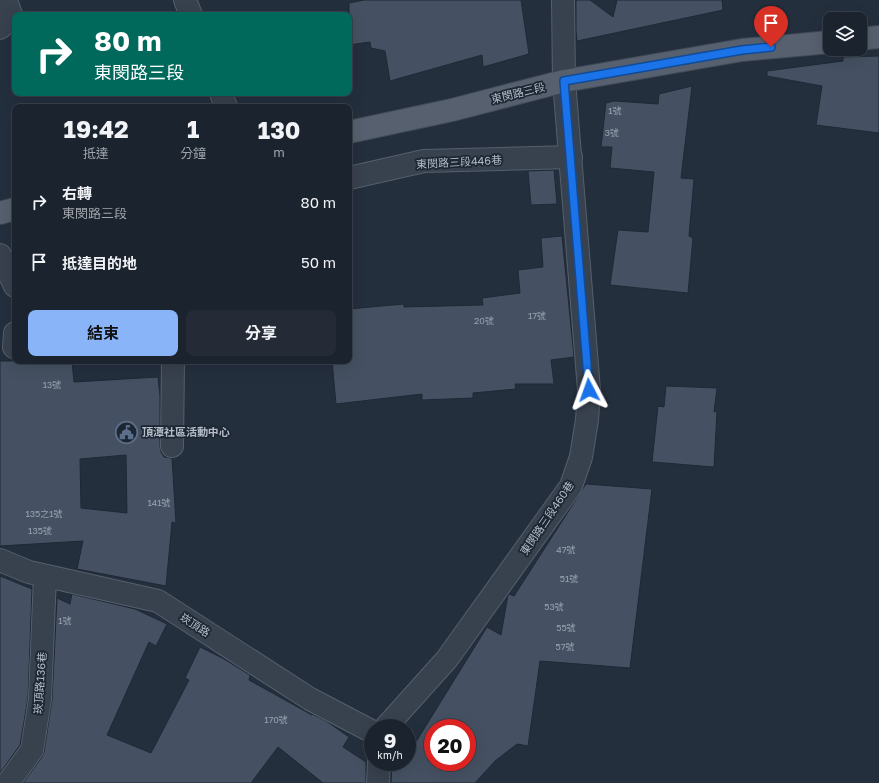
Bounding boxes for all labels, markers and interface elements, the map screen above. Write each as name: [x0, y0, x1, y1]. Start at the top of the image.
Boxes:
pin: [754, 6, 788, 47]
icon: arrive: [760, 12, 782, 34]
map controls: [823, 12, 867, 56]
button: layers: [823, 12, 867, 56]
text: 80 m: [94, 24, 162, 57]
icon: right: [28, 28, 80, 80]
text: 東閔路三段: [94, 61, 184, 83]
street label: 東閔路三段: [490, 80, 546, 105]
house number: 1號: [608, 105, 622, 116]
text: 19:42: [64, 114, 129, 143]
text: 1: [187, 114, 199, 143]
text: 130: [258, 115, 300, 144]
house number: 3號: [605, 127, 619, 138]
text: m: [273, 144, 285, 160]
text: 抵達: [83, 145, 109, 161]
text: 分鐘: [180, 145, 206, 161]
street label: 東閔路三段446巷: [416, 153, 502, 170]
text: 右轉: [62, 184, 92, 202]
icon: right: [28, 191, 50, 213]
text: 80 m: [301, 193, 336, 211]
text: 東閔路三段: [62, 205, 127, 221]
icon: arrive: [28, 251, 50, 273]
text: 50 m: [301, 253, 336, 271]
text: 抵達目的地: [62, 254, 137, 272]
button: 結束: [28, 310, 178, 356]
button: 分享: [186, 310, 336, 356]
house number: 17號: [528, 310, 546, 321]
house number: 20號: [474, 315, 494, 326]
position arrow: [568, 369, 610, 411]
house number: 13號: [43, 379, 61, 390]
public building icon: 頂潭社區活動中心: [114, 419, 140, 445]
place label: 頂潭社區活動中心: [142, 425, 230, 438]
street label: 東閔路三段460巷: [517, 478, 576, 557]
house number: 141號: [147, 497, 171, 508]
house number: 135之1號: [25, 508, 63, 519]
house number: 135號: [28, 525, 52, 536]
house number: 47號: [556, 544, 576, 555]
house number: 51號: [560, 573, 578, 584]
house number: 53號: [544, 601, 564, 612]
street label: 崁頂路: [178, 610, 213, 639]
house number: 1號: [58, 615, 72, 626]
house number: 55號: [556, 622, 576, 633]
house number: 57號: [556, 641, 575, 652]
street label: 崁頂路136巷: [31, 651, 48, 715]
house number: 170號: [264, 714, 288, 725]
speed limit sign: 20: [424, 719, 476, 771]
text: 9: [384, 728, 396, 752]
text: km/h: [377, 749, 403, 761]

